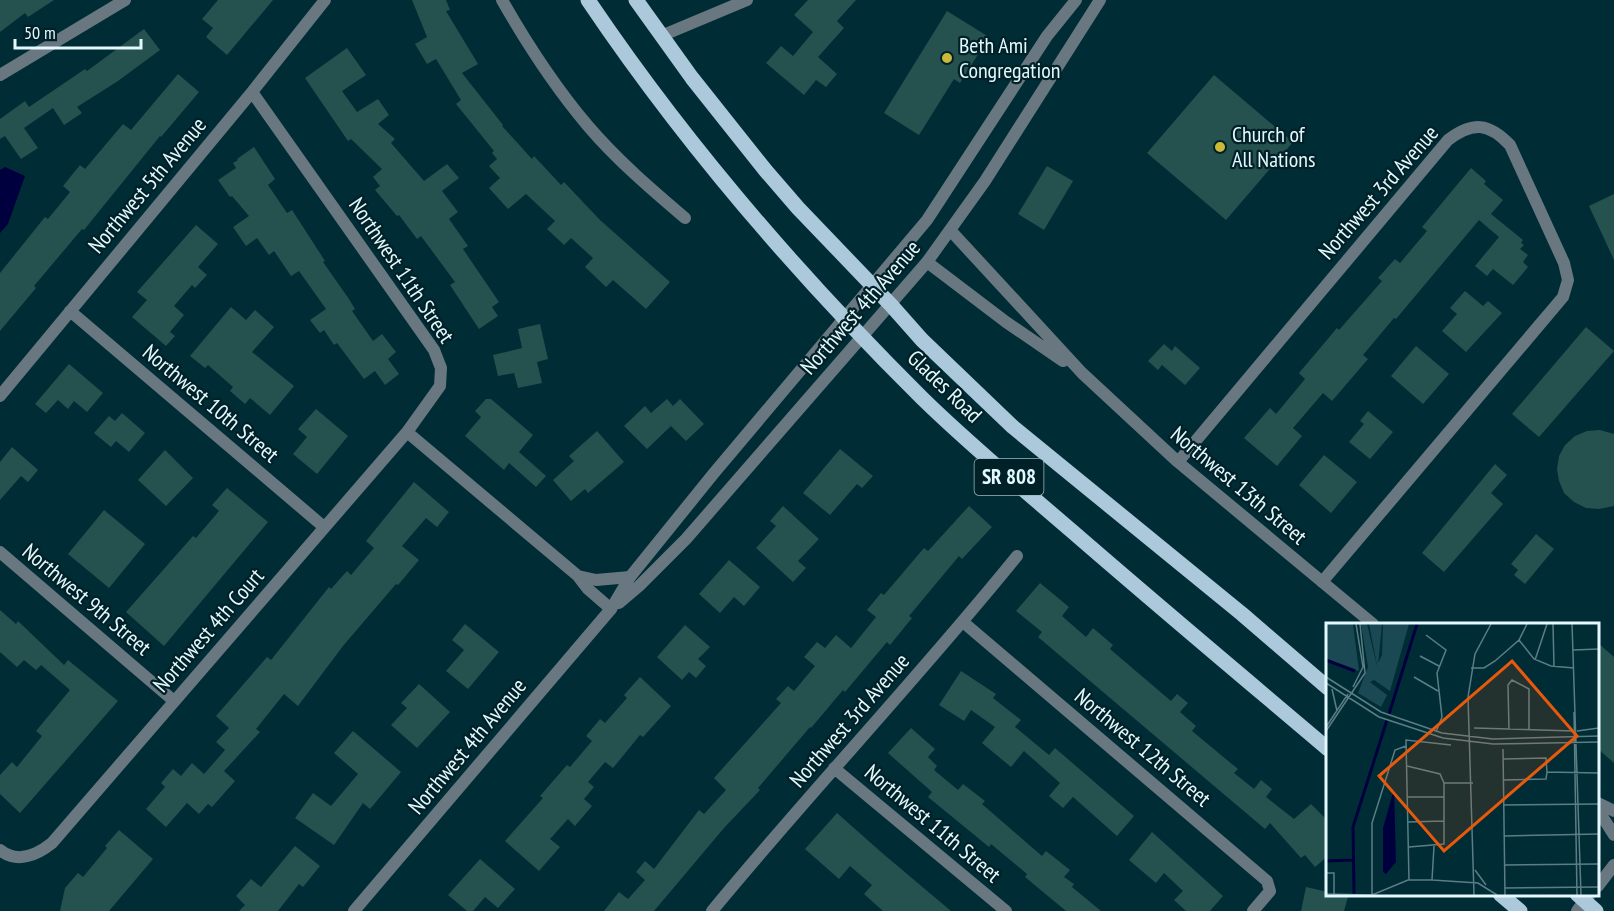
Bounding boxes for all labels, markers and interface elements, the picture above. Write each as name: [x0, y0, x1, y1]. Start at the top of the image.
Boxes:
scale bar: [15, 12, 141, 50]
text: 50 m: [24, 21, 56, 44]
place label: Beth Ami Congregation: [959, 31, 1060, 84]
marker: Beth Ami Congregation: [940, 51, 954, 65]
street label: Northwest 5th Avenue: [82, 111, 212, 259]
street label: Northwest 3rd Avenue: [1312, 119, 1444, 265]
place label: Church of All Nations: [1232, 120, 1315, 173]
marker: Church of All Nations: [1213, 140, 1227, 154]
street label: Northwest 11th Street: [343, 192, 461, 348]
street label: Northwest 4th Avenue: [794, 234, 926, 380]
street label: Northwest 10th Street: [137, 338, 285, 468]
street label: Glades Road: [902, 344, 988, 428]
street label: Northwest 13th Street: [1165, 420, 1313, 550]
road number: SR 808: [974, 459, 1044, 495]
street label: Northwest 9th Street: [17, 537, 157, 661]
street label: Northwest 4th Court: [147, 562, 269, 698]
inset map: [1326, 623, 1599, 896]
street label: Northwest 3rd Avenue: [783, 647, 915, 793]
street label: Northwest 4th Avenue: [402, 672, 532, 820]
street label: Northwest 12th Street: [1069, 682, 1217, 812]
street label: Northwest 11th Street: [859, 758, 1007, 888]

